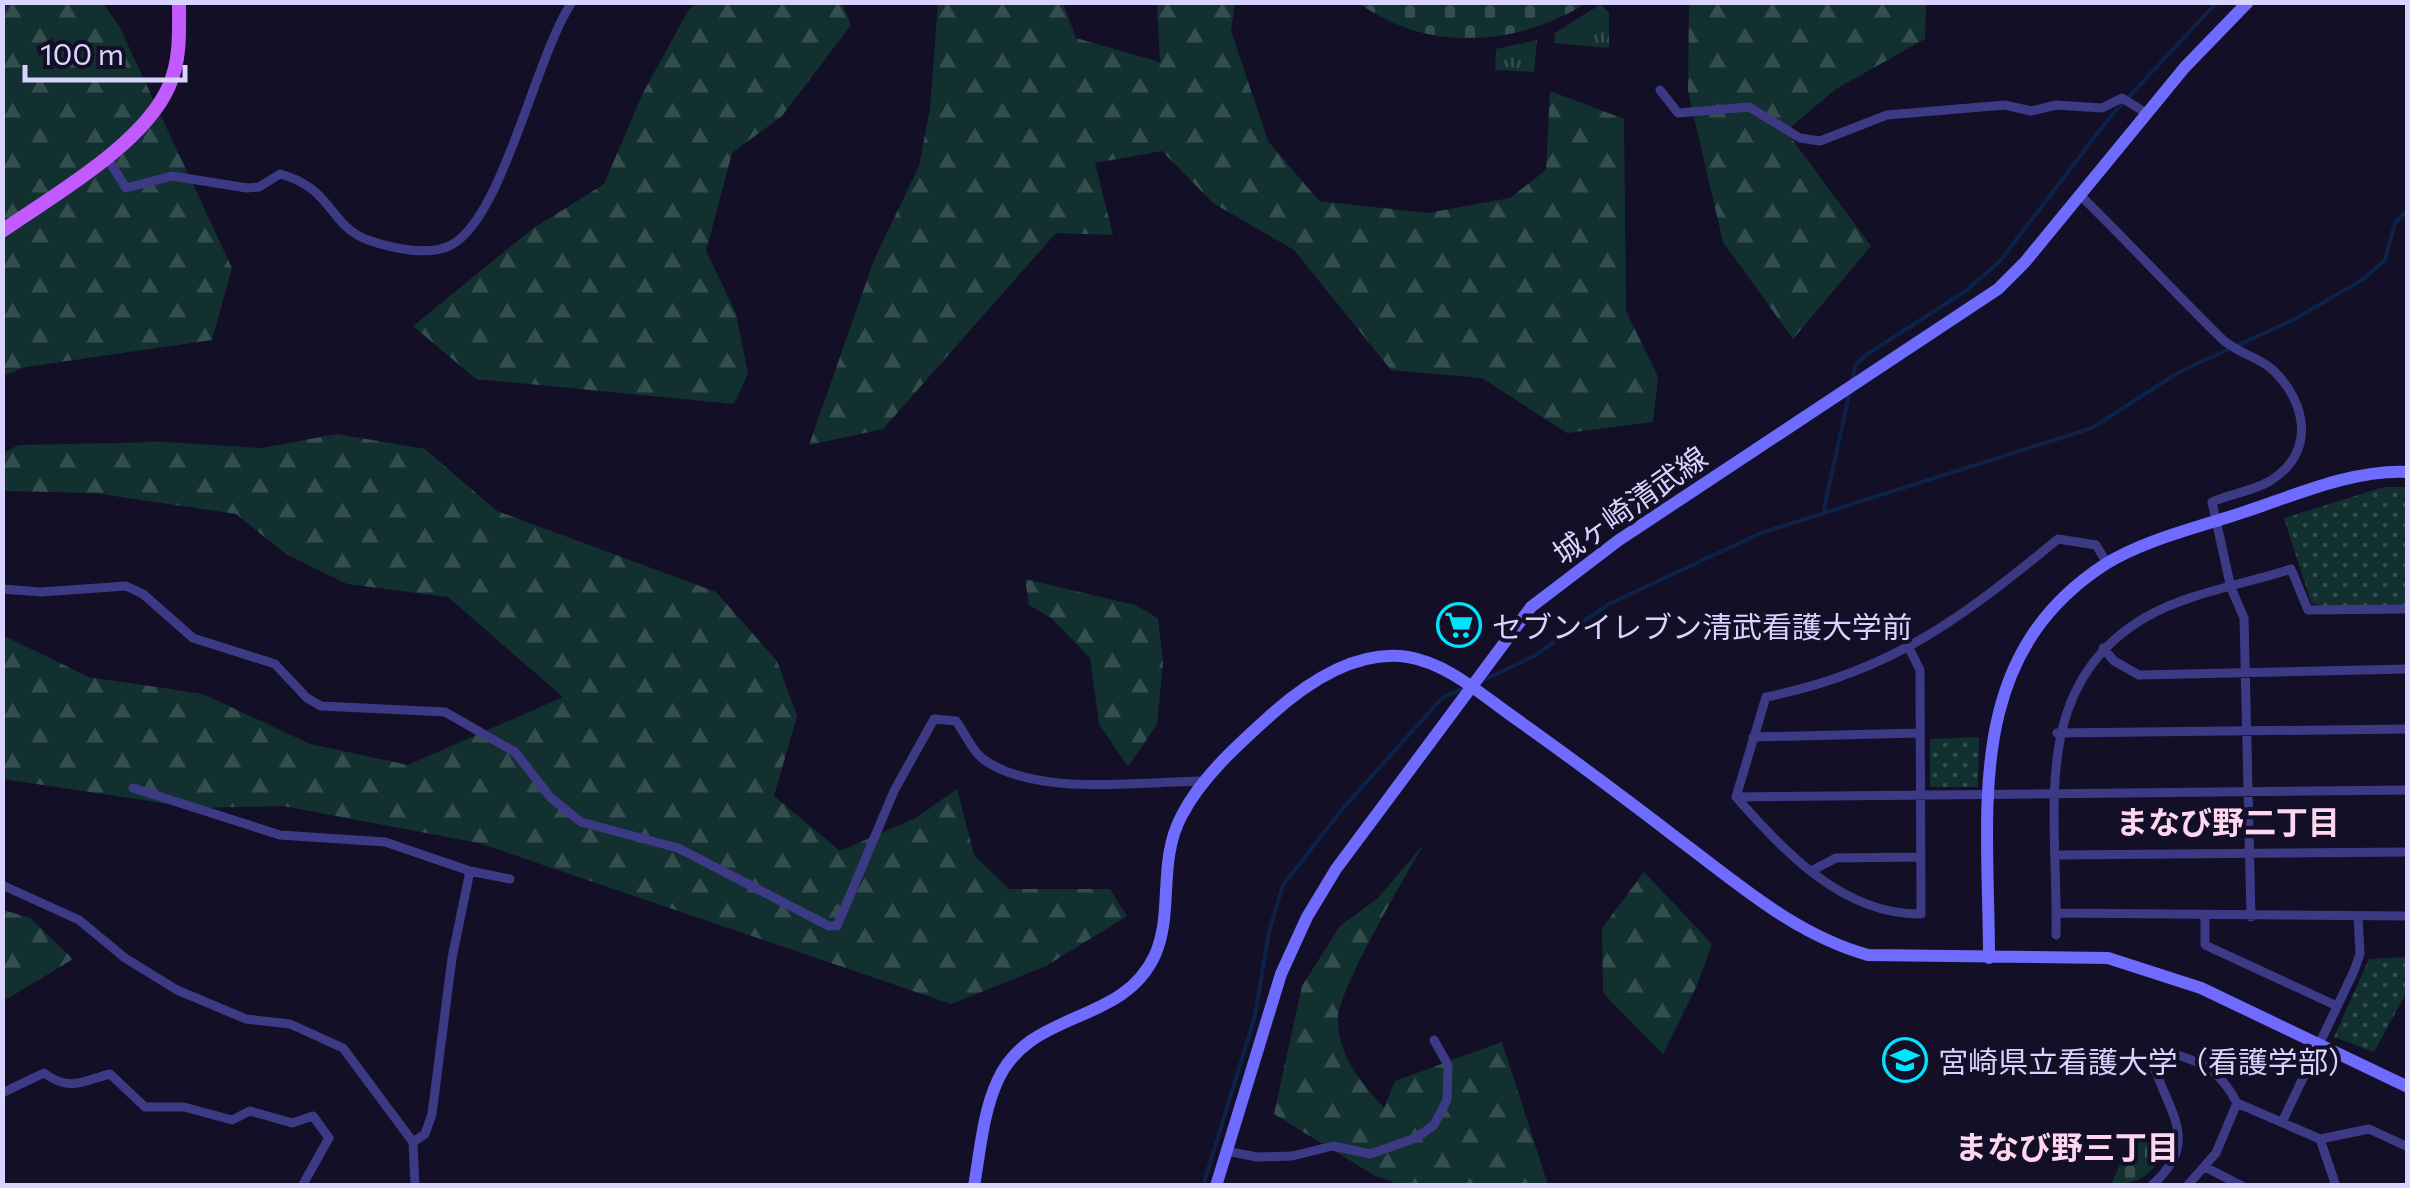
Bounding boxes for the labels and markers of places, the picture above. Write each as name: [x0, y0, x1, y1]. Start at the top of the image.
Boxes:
supermarket icon: セブンイレブン清武看護大学前: [1436, 602, 1482, 648]
place label: セブンイレブン清武看護大学前: [1492, 607, 1912, 644]
school or university icon: 宮崎県立看護大学（看護学部）: [1882, 1037, 1928, 1083]
place label: 宮崎県立看護大学（看護学部）: [1938, 1042, 2358, 1079]

